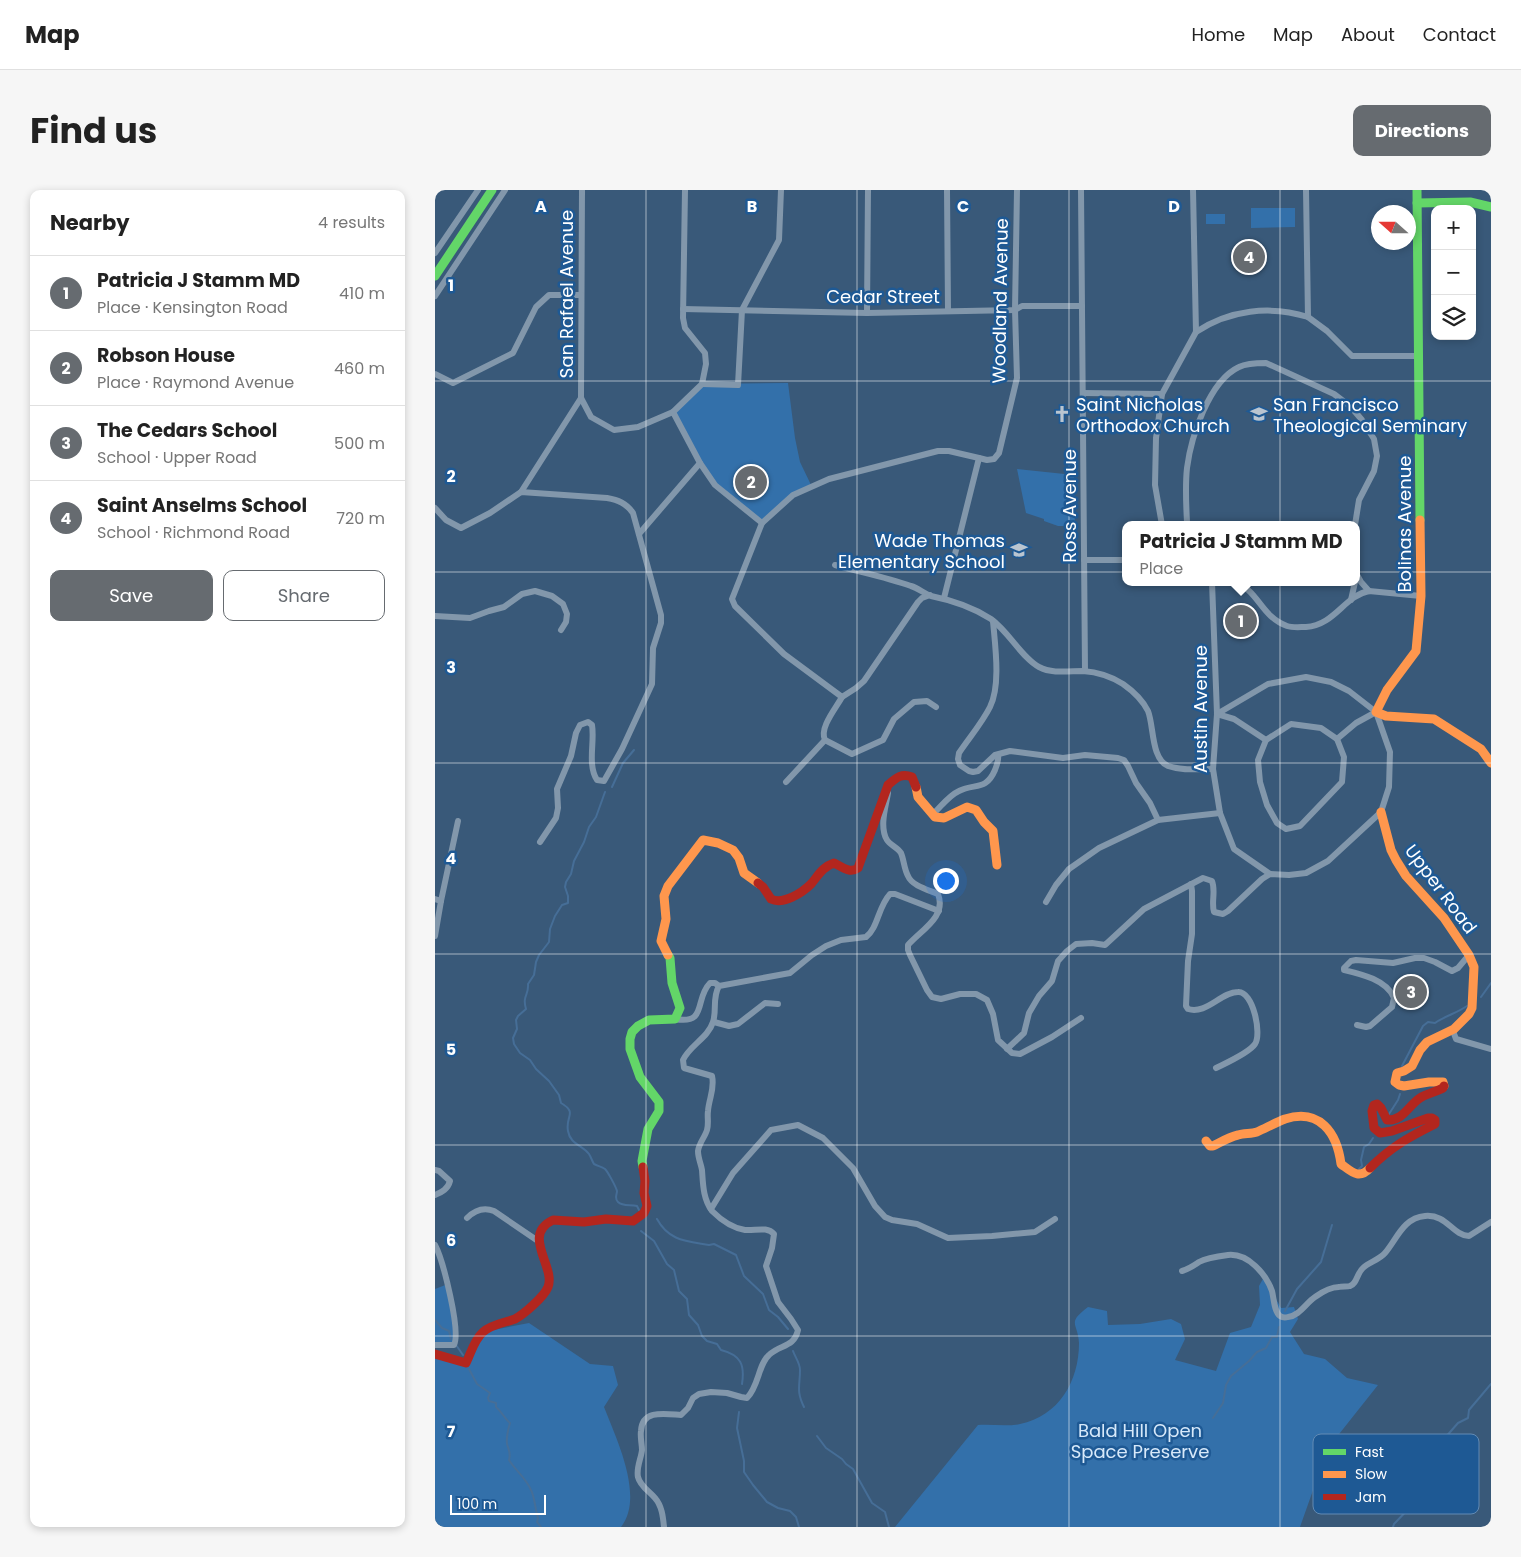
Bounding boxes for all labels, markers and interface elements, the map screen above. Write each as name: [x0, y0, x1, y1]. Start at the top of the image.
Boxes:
text: Map: [25, 18, 80, 51]
text: Home: [1191, 22, 1245, 47]
text: Map: [1273, 22, 1313, 47]
text: About: [1341, 22, 1395, 47]
text: Contact: [1423, 22, 1496, 47]
button: Directions: [1353, 105, 1491, 156]
text: Find us: [30, 106, 157, 155]
text: A: [535, 195, 547, 218]
text: B: [747, 195, 757, 218]
text: C: [957, 195, 969, 218]
text: D: [1168, 195, 1180, 218]
north arrow: [1371, 205, 1416, 250]
map controls: [1431, 205, 1476, 340]
button: +: [1431, 205, 1476, 250]
text: Nearby: [50, 208, 130, 237]
street label: San Rafael Avenue: [554, 210, 579, 378]
text: 4 results: [318, 211, 385, 234]
street label: Woodland Avenue: [986, 218, 1014, 384]
pin: 4: [1233, 238, 1265, 276]
button: −: [1431, 250, 1476, 295]
text: Patricia J Stamm MD: [97, 267, 300, 294]
text: 1: [448, 274, 454, 297]
text: 1: [63, 282, 69, 305]
text: 410 m: [339, 282, 385, 305]
street label: Cedar Street: [826, 284, 940, 309]
button: layers: [1431, 295, 1476, 340]
text: Place · Kensington Road: [97, 296, 288, 319]
text: Robson House: [97, 342, 235, 369]
text: 2: [61, 357, 71, 380]
text: 460 m: [334, 357, 385, 380]
text: Place · Raymond Avenue: [97, 371, 294, 394]
place label: Saint Nicholas Orthodox Church: [1076, 392, 1230, 438]
place label: San Francisco Theological Seminary: [1273, 392, 1467, 438]
church icon: Saint Nicholas Orthodox Church: [1052, 404, 1072, 424]
school or university icon: San Francisco Theological Seminary: [1249, 404, 1269, 424]
text: The Cedars School: [97, 417, 277, 444]
text: 3: [61, 432, 71, 455]
text: 500 m: [334, 432, 385, 455]
text: School · Upper Road: [97, 446, 257, 469]
street label: Ross Avenue: [1057, 449, 1082, 563]
street label: Bolinas Avenue: [1392, 456, 1417, 592]
pin: 2: [735, 463, 767, 501]
text: 2: [446, 465, 456, 488]
text: Saint Anselms School: [97, 492, 307, 519]
text: 4: [61, 507, 71, 530]
text: 720 m: [336, 507, 385, 530]
text: School · Richmond Road: [97, 521, 290, 544]
popup: [1122, 521, 1360, 586]
place label: Wade Thomas Elementary School: [838, 528, 1005, 574]
text: Patricia J Stamm MD: [1139, 528, 1343, 555]
school or university icon: Wade Thomas Elementary School: [1009, 540, 1029, 560]
text: Place: [1139, 557, 1183, 580]
button: Save: [50, 570, 213, 621]
button: Share: [223, 570, 385, 621]
pin: 1: [1225, 602, 1257, 640]
street label: Austin Avenue: [1188, 645, 1213, 773]
text: 3: [446, 656, 456, 679]
street label: Upper Road: [1399, 839, 1483, 939]
text: 4: [446, 847, 457, 870]
your location: [933, 868, 959, 894]
pin: 3: [1395, 973, 1427, 1011]
text: 5: [446, 1038, 456, 1061]
text: 6: [446, 1229, 456, 1252]
park label: Bald Hill Open Space Preserve: [1071, 1418, 1209, 1464]
text: 7: [447, 1420, 456, 1443]
legend: [1313, 1434, 1479, 1514]
text: Fast: [1355, 1442, 1384, 1462]
text: Slow: [1355, 1464, 1388, 1484]
text: Jam: [1355, 1487, 1386, 1507]
scale bar: [450, 1492, 546, 1515]
text: 100 m: [457, 1494, 497, 1514]

